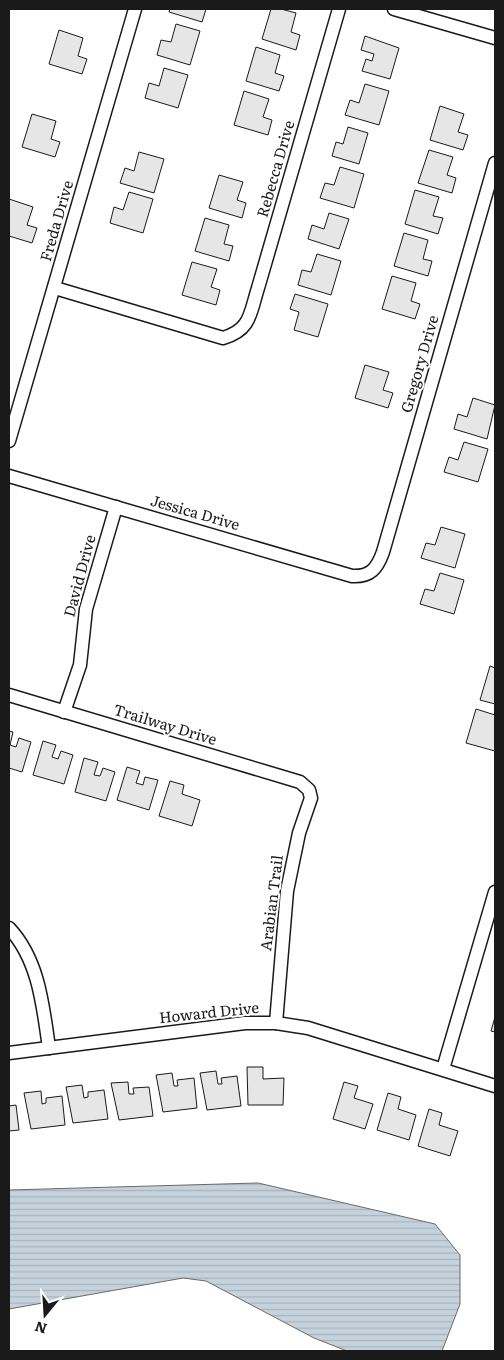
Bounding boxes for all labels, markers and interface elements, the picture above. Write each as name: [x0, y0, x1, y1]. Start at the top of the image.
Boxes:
street label: Rebecca Drive: [250, 117, 299, 220]
street label: Freda Drive: [33, 177, 78, 264]
street label: Gregory Drive: [394, 312, 444, 415]
street label: Jessica Drive: [148, 488, 243, 535]
street label: David Drive: [57, 532, 101, 619]
street label: Trailway Drive: [111, 697, 220, 750]
street label: Arabian Trail: [253, 854, 288, 952]
street label: Howard Drive: [158, 995, 260, 1028]
north arrow: [20, 1290, 70, 1340]
text: N: [32, 1317, 49, 1340]

